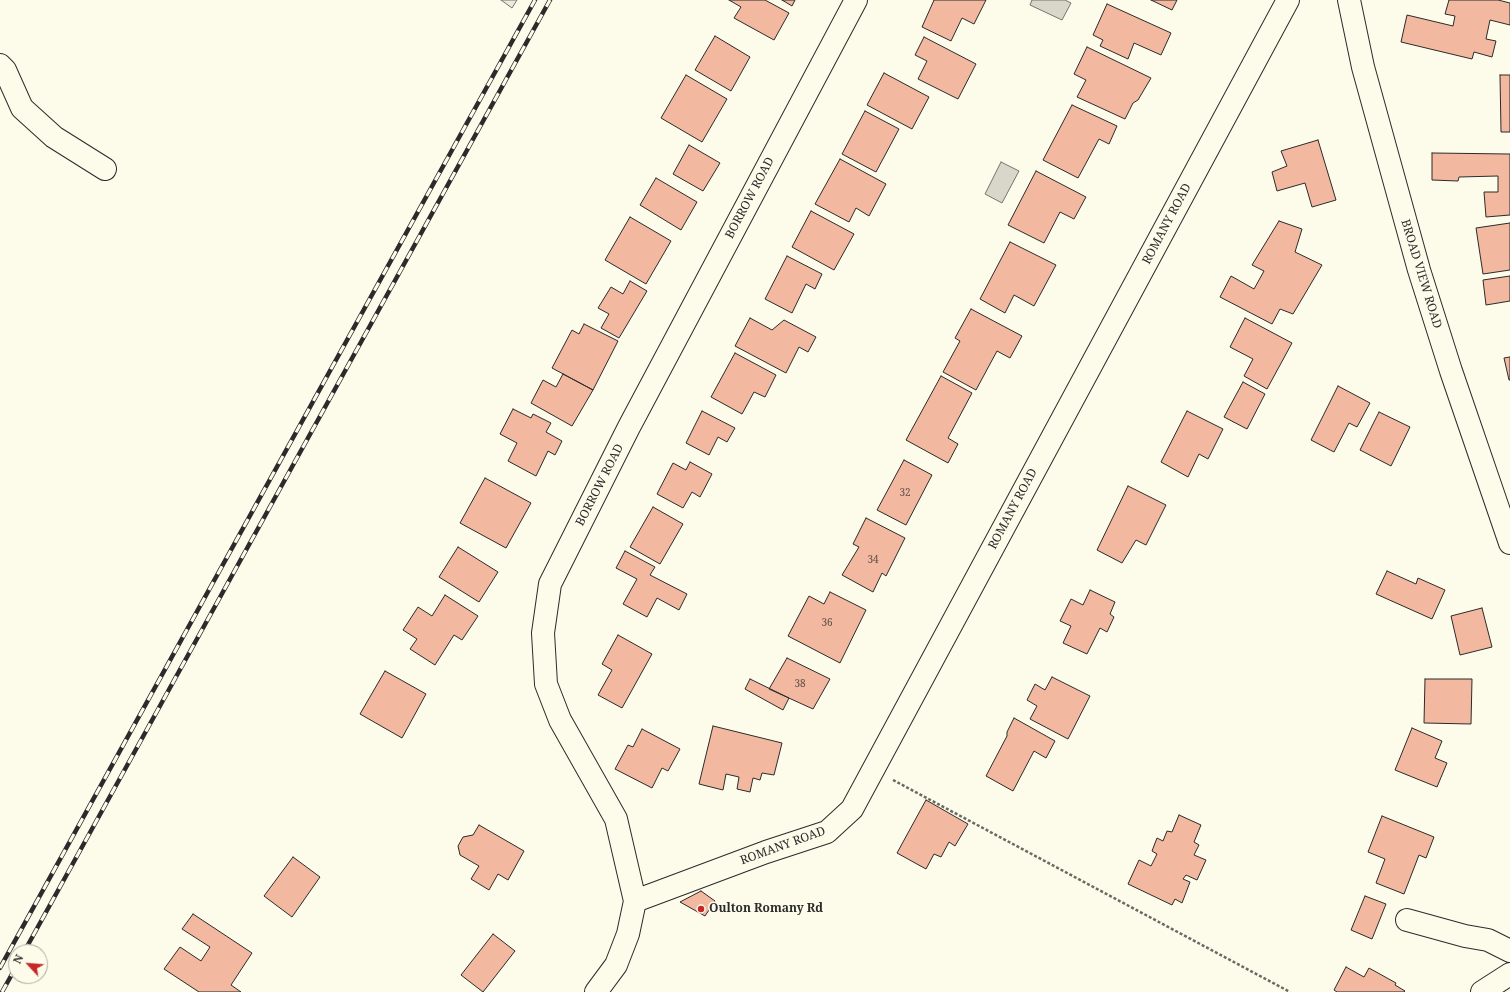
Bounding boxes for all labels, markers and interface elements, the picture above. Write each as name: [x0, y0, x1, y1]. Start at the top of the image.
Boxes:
street label: BORROW ROAD: [722, 155, 778, 241]
street label: ROMANY ROAD: [1140, 181, 1194, 267]
street label: BROAD VIEW ROAD: [1398, 218, 1444, 330]
street label: BORROW ROAD: [573, 442, 627, 528]
street label: ROMANY ROAD: [986, 466, 1040, 552]
house number: 32: [899, 487, 911, 499]
house number: 34: [867, 554, 879, 566]
house number: 36: [821, 617, 833, 629]
house number: 38: [794, 678, 806, 690]
street label: ROMANY ROAD: [738, 824, 828, 868]
place label: Oulton Romany Rd: [709, 902, 823, 916]
marker: Oulton Romany Rd: [696, 904, 706, 914]
north arrow: [8, 944, 48, 984]
text: N: [9, 952, 26, 966]

